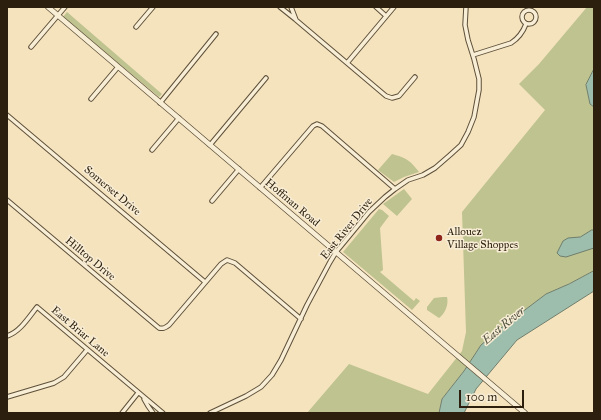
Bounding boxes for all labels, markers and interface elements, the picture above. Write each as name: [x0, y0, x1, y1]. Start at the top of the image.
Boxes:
street label: Somerset Drive: [81, 163, 143, 219]
street label: Hoffman Road: [262, 176, 322, 230]
street label: East River Drive: [318, 196, 376, 262]
place label: Allouez Village Shoppes: [447, 225, 518, 251]
marker: Allouez Village Shoppes: [434, 233, 444, 243]
street label: Hilltop Drive: [62, 234, 118, 284]
street label: East Briar Lane: [48, 304, 112, 360]
water label: East River: [480, 304, 528, 348]
scale bar: [461, 382, 526, 408]
text: 100 m: [466, 390, 497, 404]

